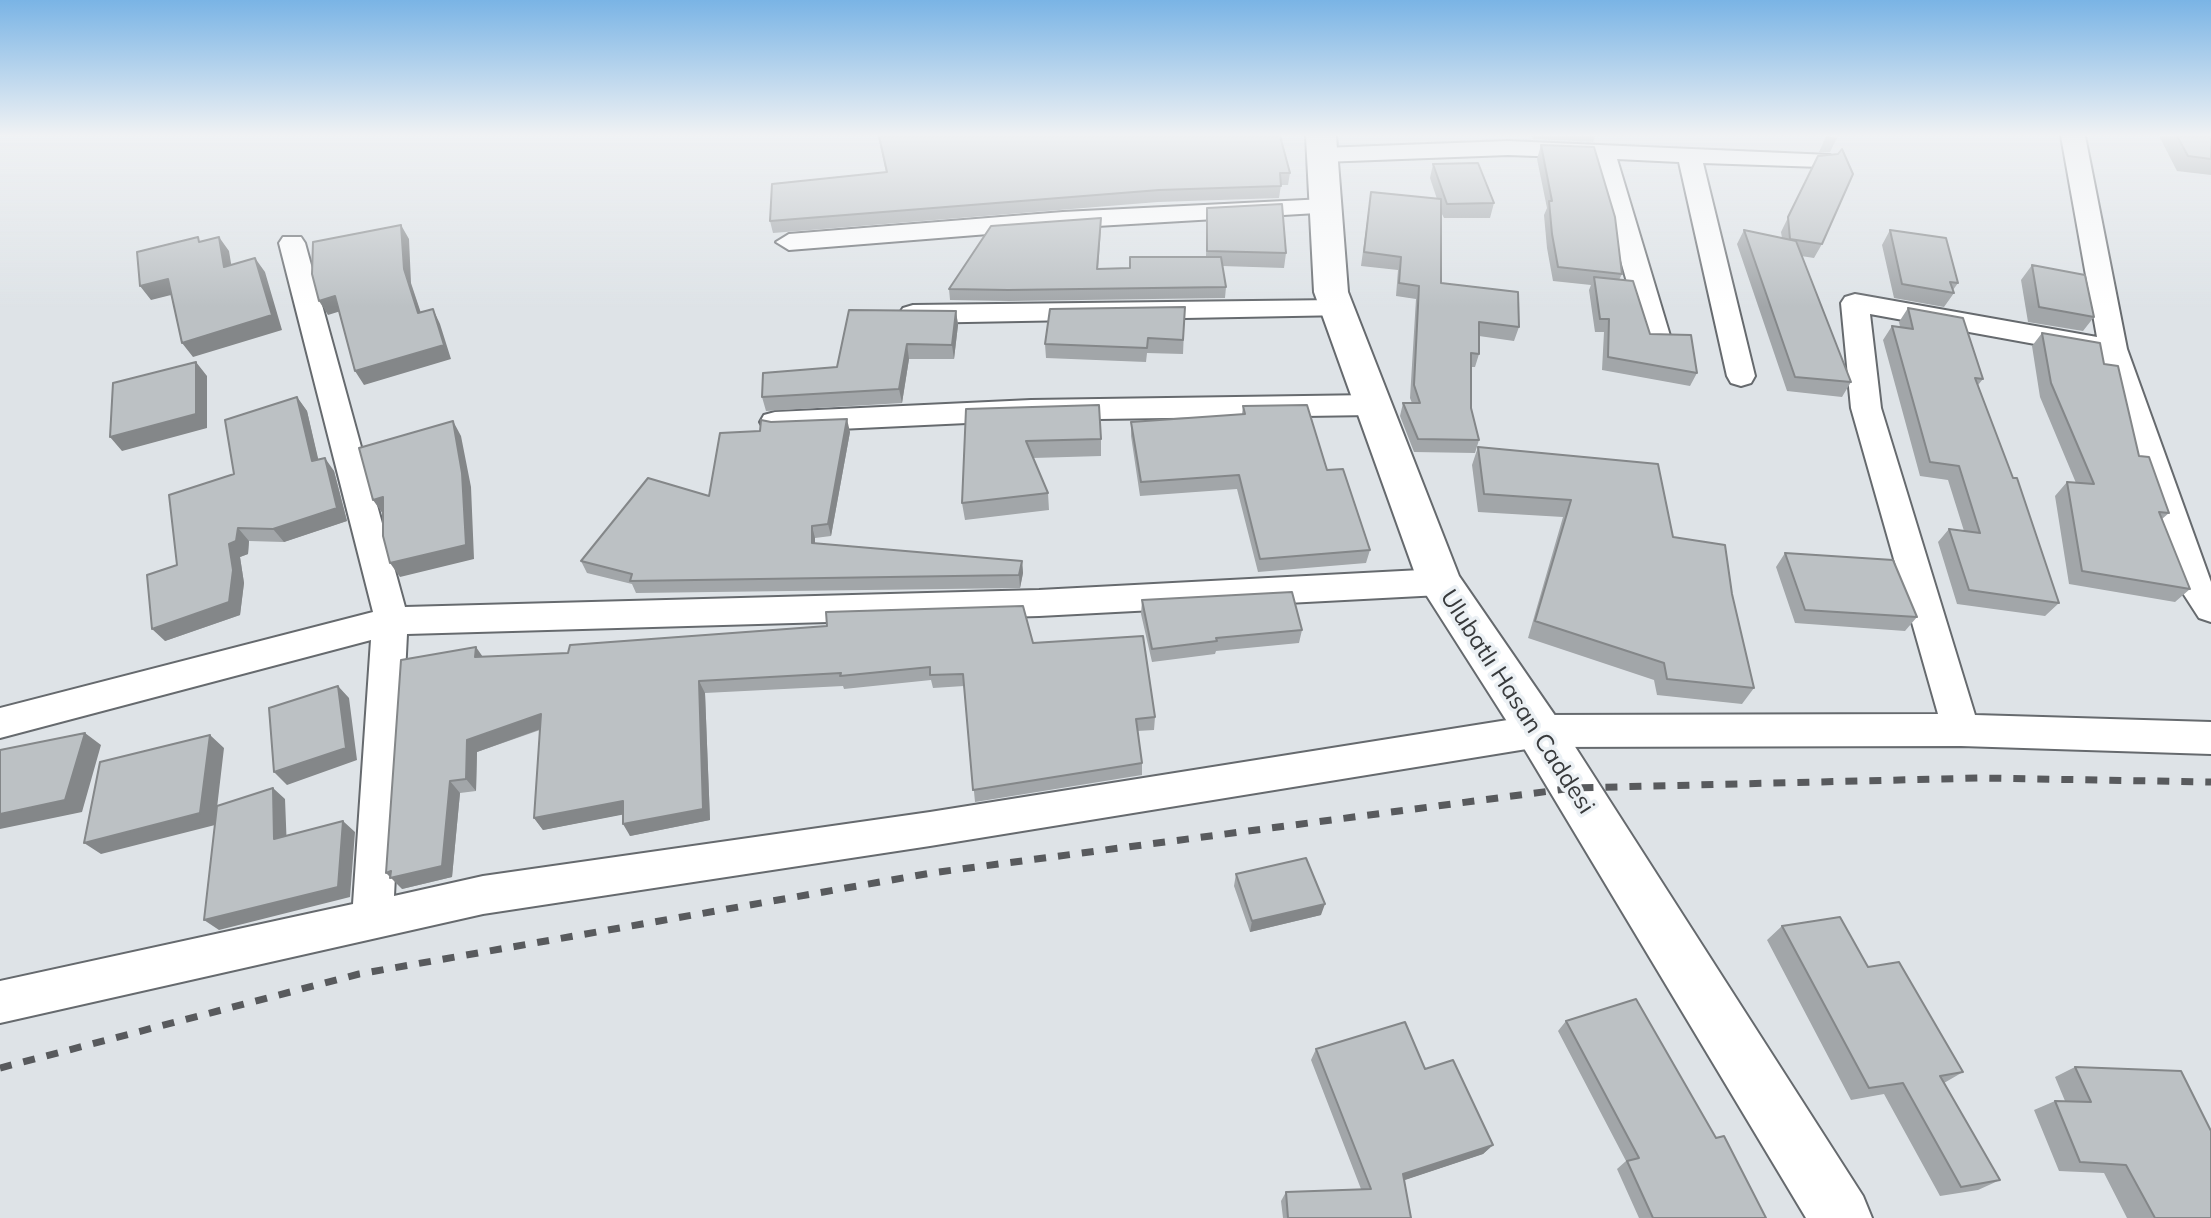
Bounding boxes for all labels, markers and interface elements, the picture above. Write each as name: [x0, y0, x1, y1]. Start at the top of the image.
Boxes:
street label: Ulubatlı Hasan Caddesi: [1434, 585, 1600, 819]

